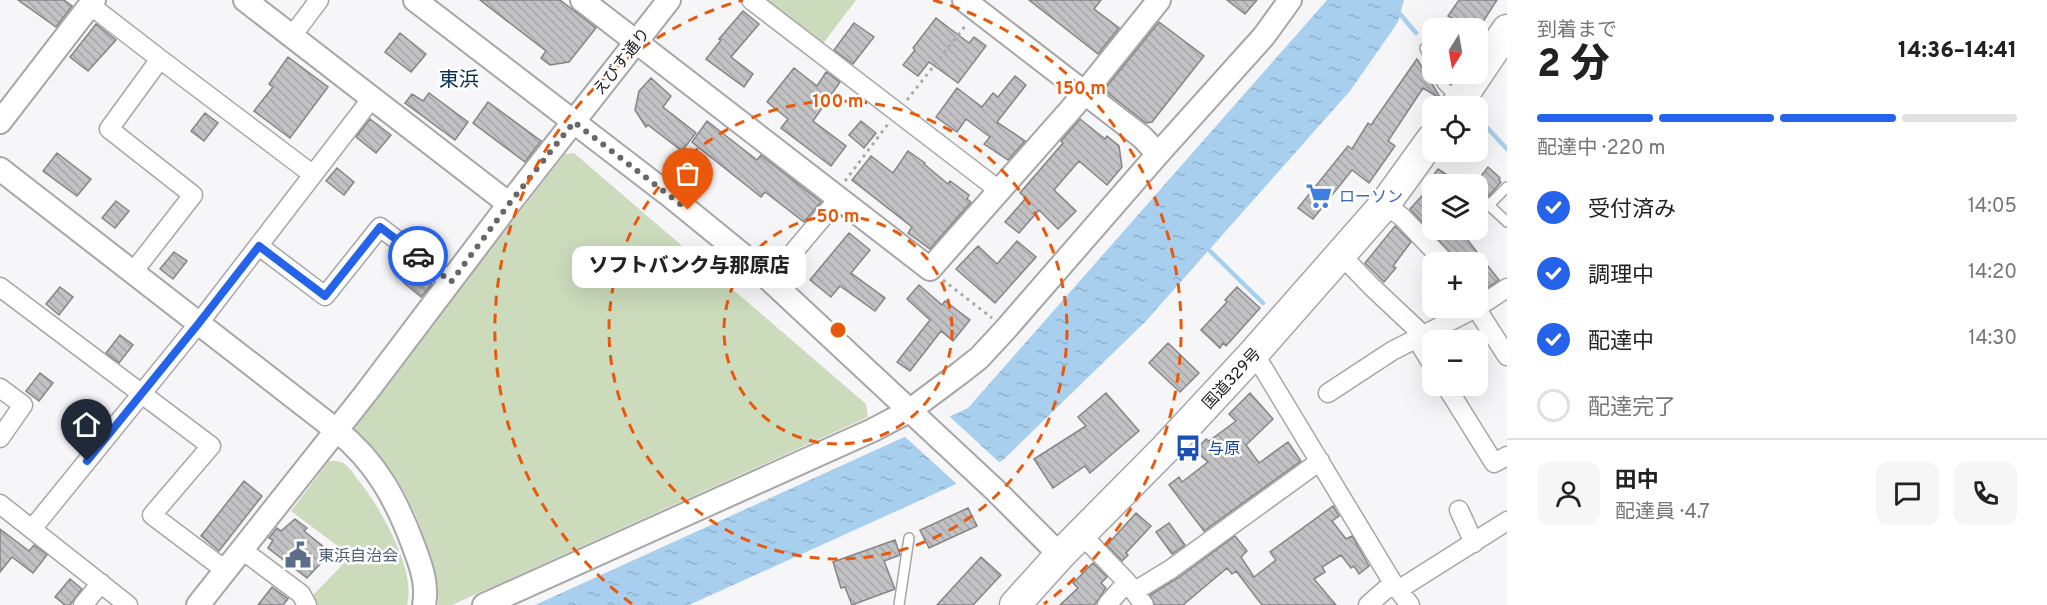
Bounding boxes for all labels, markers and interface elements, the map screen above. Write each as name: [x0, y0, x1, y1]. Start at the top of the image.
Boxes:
north arrow: [1422, 18, 1488, 84]
map controls: [1422, 18, 1488, 396]
text: 到着まで: [1537, 18, 1617, 44]
street label: えびす通り: [590, 25, 655, 100]
text: 14:36–14:41: [1898, 38, 2017, 65]
text: 2 分: [1537, 42, 1610, 91]
district label: 東浜: [439, 68, 479, 94]
text: 150 m: [1056, 78, 1106, 101]
text: 100 m: [812, 91, 864, 114]
button: locate: [1422, 96, 1488, 162]
text: 配達中 · 220 m: [1537, 136, 1665, 162]
pin: [662, 148, 713, 210]
icon: bag: [671, 157, 704, 190]
button: layers: [1422, 174, 1488, 240]
supermarket icon: ローソン: [1304, 181, 1334, 211]
place label: ローソン: [1339, 188, 1403, 208]
icon: check: [1537, 191, 1570, 224]
text: 14:05: [1968, 194, 2017, 220]
text: 受付済み: [1588, 197, 1676, 224]
text: 50 m: [816, 206, 860, 229]
courier: [388, 226, 448, 286]
icon: car: [402, 240, 435, 273]
callout: ソフトバンク与那原店: [571, 246, 805, 288]
button: +: [1422, 252, 1488, 318]
text: ソフトバンク与那原店: [589, 254, 790, 280]
icon: check: [1537, 257, 1570, 290]
text: 14:20: [1968, 260, 2017, 286]
text: 調理中: [1588, 263, 1654, 290]
centre of rings: [828, 320, 848, 340]
icon: check: [1537, 323, 1570, 356]
text: 14:30: [1968, 326, 2017, 352]
text: 配達中: [1588, 329, 1654, 356]
button: −: [1422, 330, 1488, 396]
street label: 国道329号: [1199, 345, 1266, 414]
text: 配達完了: [1588, 395, 1676, 422]
pin: [61, 399, 112, 461]
icon: home: [70, 408, 103, 441]
bus stop icon: 与原: [1173, 433, 1203, 463]
place label: 与原: [1208, 440, 1240, 460]
button: person: [1537, 462, 1600, 525]
button: chat: [1876, 462, 1939, 525]
button: phone: [1954, 462, 2017, 525]
text: 田中: [1615, 468, 1659, 495]
text: 配達員 · 4.7: [1615, 500, 1710, 526]
public building icon: 東浜自治会: [283, 540, 313, 570]
place label: 東浜自治会: [318, 547, 398, 567]

